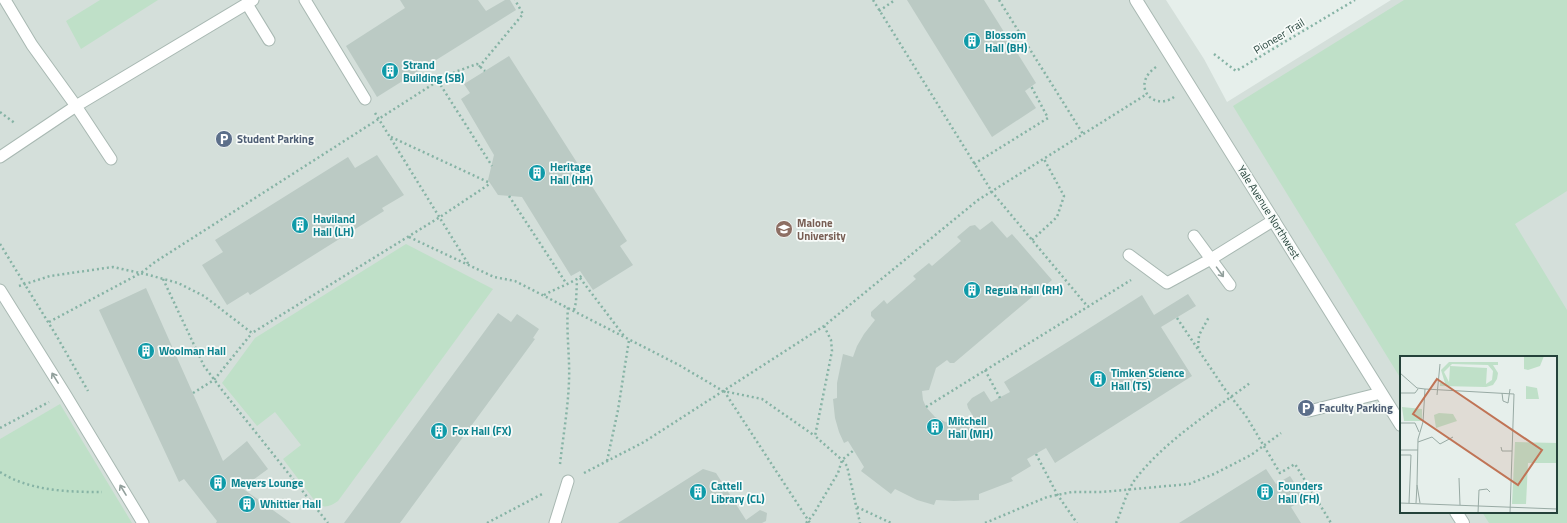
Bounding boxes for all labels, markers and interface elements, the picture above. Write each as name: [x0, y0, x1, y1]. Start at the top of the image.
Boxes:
street label: Pioneer Trail: [1250, 14, 1308, 58]
place label: Blossom Hall (BH): [985, 27, 1027, 56]
building icon: Blossom Hall (BH): [962, 31, 982, 51]
place label: Strand Building (SB): [403, 57, 464, 86]
building icon: Strand Building (SB): [380, 61, 400, 81]
parking icon: Student Parking: [214, 129, 234, 149]
place label: Student Parking: [237, 131, 314, 147]
place label: Heritage Hall (HH): [550, 159, 593, 188]
street label: Yale Avenue Northwest: [1234, 162, 1304, 262]
building icon: Heritage Hall (HH): [527, 163, 547, 183]
place label: Haviland Hall (LH): [313, 211, 355, 240]
building icon: Haviland Hall (LH): [290, 215, 310, 235]
place label: Malone University: [797, 215, 846, 244]
school or university icon: Malone University: [774, 219, 794, 239]
one-way arrow: [1216, 266, 1224, 277]
building icon: Regula Hall (RH): [962, 280, 982, 300]
place label: Regula Hall (RH): [985, 282, 1063, 298]
building icon: Woolman Hall: [136, 341, 156, 361]
place label: Woolman Hall: [159, 343, 226, 359]
inset map: [1400, 356, 1557, 513]
place label: Timken Science Hall (TS): [1111, 365, 1185, 394]
building icon: Timken Science Hall (TS): [1088, 369, 1108, 389]
one-way arrow: [51, 372, 59, 384]
parking icon: Faculty Parking: [1296, 398, 1316, 418]
place label: Faculty Parking: [1319, 400, 1393, 416]
place label: Mitchell Hall (MH): [948, 413, 993, 442]
building icon: Mitchell Hall (MH): [925, 417, 945, 437]
building icon: Fox Hall (FX): [429, 421, 449, 441]
place label: Fox Hall (FX): [452, 423, 511, 439]
building icon: Meyers Lounge: [208, 473, 228, 493]
place label: Meyers Lounge: [231, 475, 304, 491]
place label: Cattell Library (CL): [711, 478, 765, 507]
place label: Founders Hall (FH): [1278, 478, 1323, 507]
building icon: Cattell Library (CL): [688, 482, 708, 502]
building icon: Founders Hall (FH): [1255, 482, 1275, 502]
one-way arrow: [118, 484, 126, 496]
building icon: Whittier Hall: [237, 494, 257, 514]
place label: Whittier Hall: [260, 496, 321, 512]

